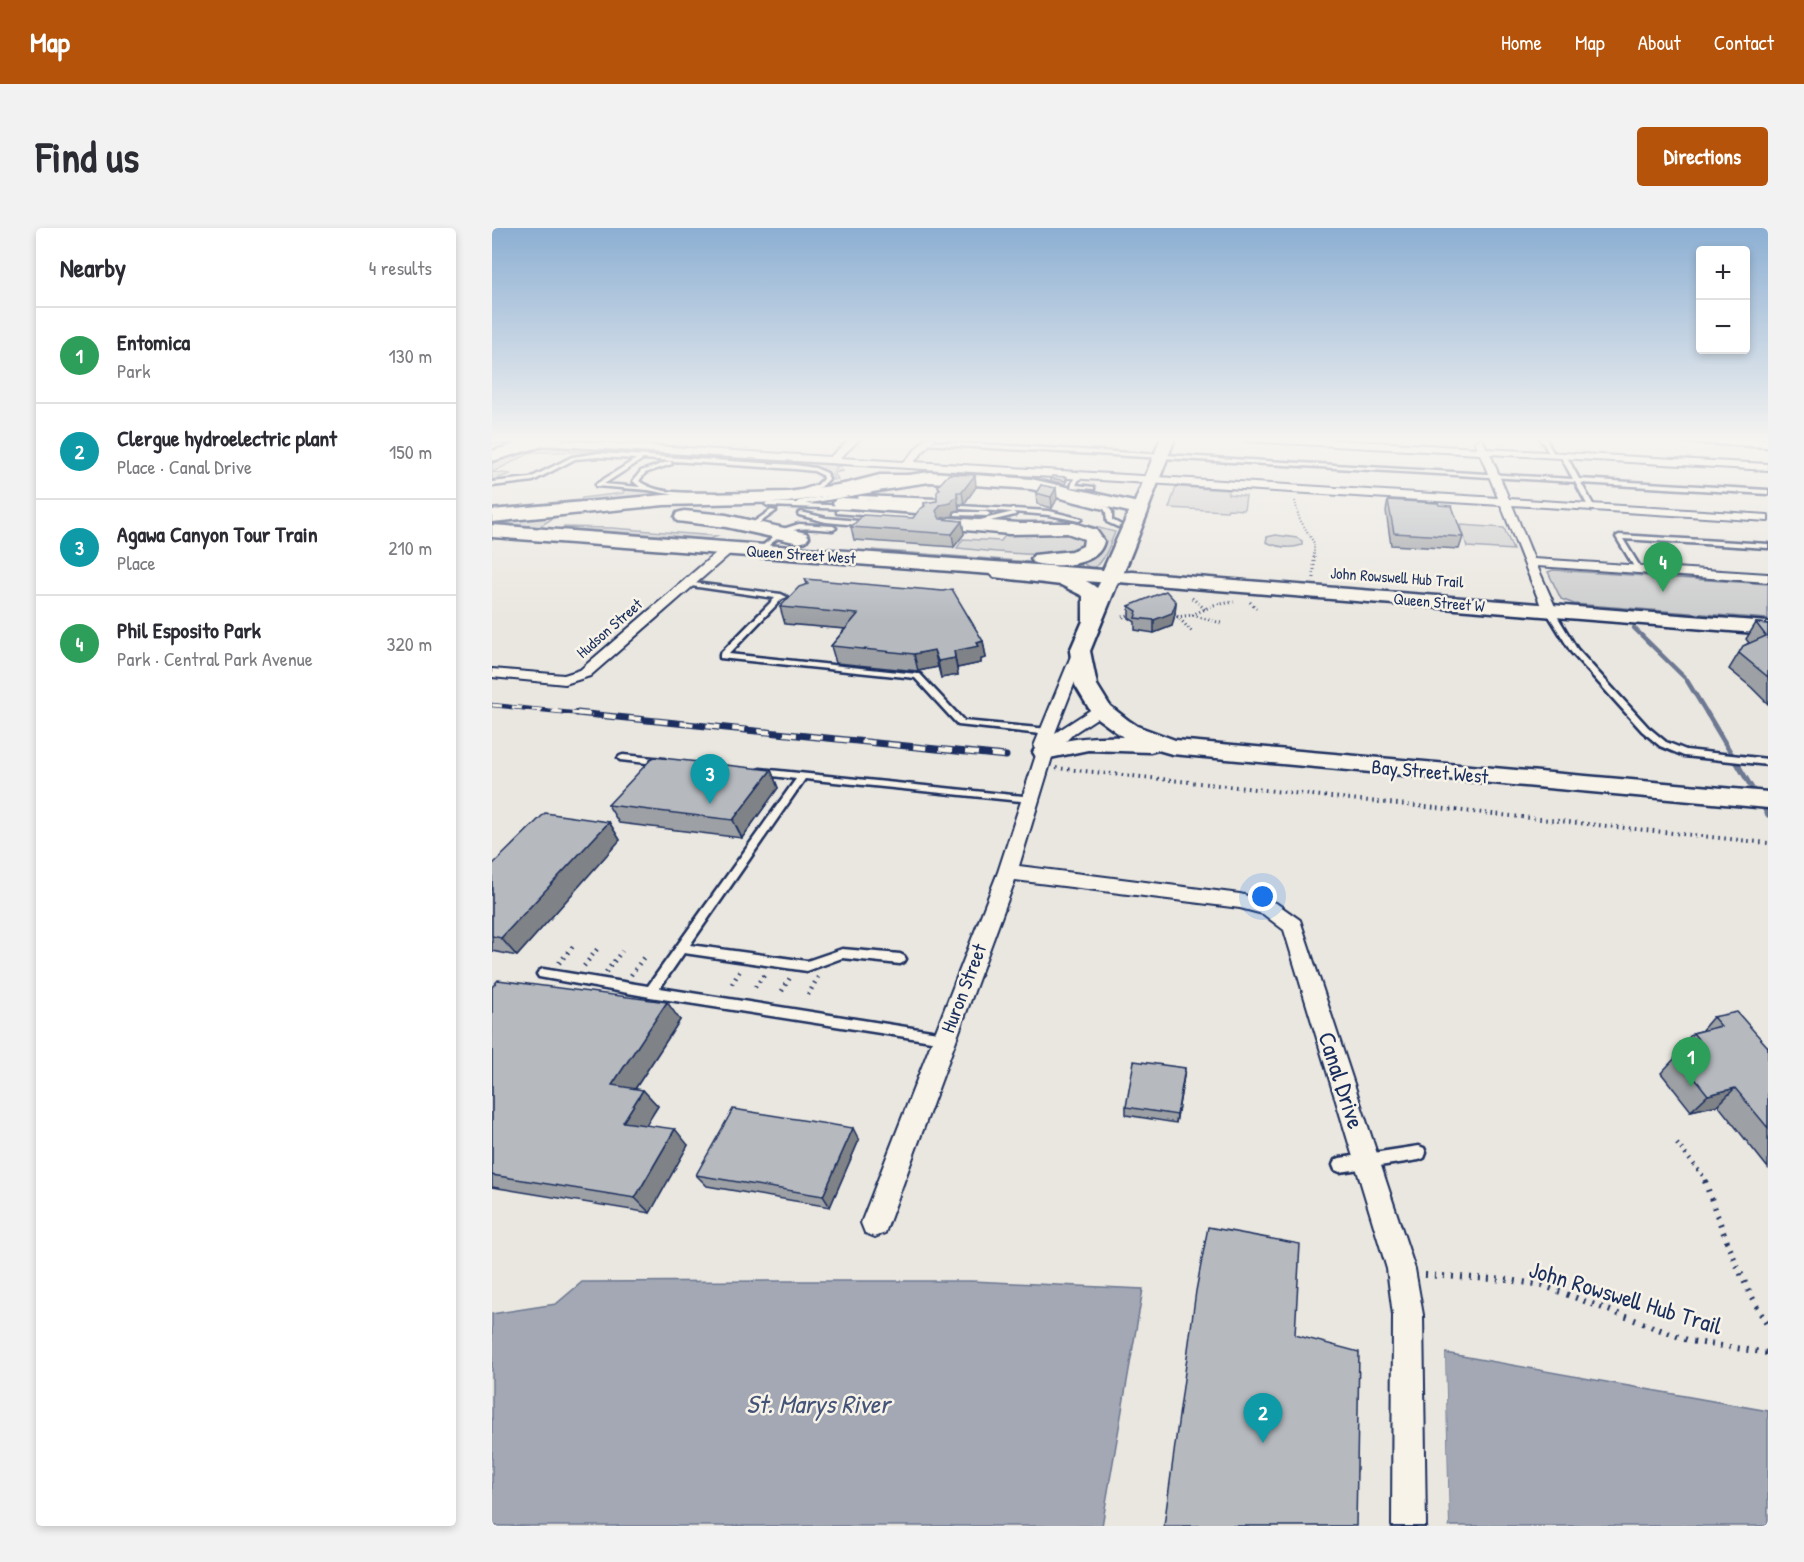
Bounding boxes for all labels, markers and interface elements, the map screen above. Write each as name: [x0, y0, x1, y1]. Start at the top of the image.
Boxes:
text: Map: [30, 23, 70, 61]
text: Home: [1501, 28, 1542, 57]
text: Map: [1575, 28, 1605, 57]
text: About: [1638, 28, 1681, 57]
text: Contact: [1714, 28, 1774, 57]
button: Directions: [1637, 127, 1768, 186]
text: Find us: [36, 128, 139, 185]
map controls: [1696, 246, 1750, 354]
button: +: [1696, 246, 1750, 300]
text: Nearby: [60, 250, 126, 285]
text: 4 results: [369, 254, 432, 281]
button: −: [1696, 300, 1750, 354]
text: Entomica: [117, 327, 190, 357]
text: 1: [76, 342, 83, 369]
text: 130 m: [389, 342, 432, 369]
text: Park: [117, 357, 150, 384]
text: Clergue hydroelectric plant: [117, 423, 337, 453]
text: 2: [75, 438, 84, 465]
text: 150 m: [389, 438, 432, 465]
text: Place · Canal Drive: [117, 453, 252, 480]
text: Agawa Canyon Tour Train: [117, 519, 318, 549]
text: 3: [75, 534, 84, 561]
text: 210 m: [388, 534, 432, 561]
street label: Queen Street West: [746, 539, 857, 569]
pin: 4: [1644, 542, 1682, 592]
text: Place: [117, 549, 156, 576]
street label: John Rowswell Hub Trail: [1330, 561, 1465, 593]
street label: Queen Street W: [1393, 587, 1486, 617]
street label: Hudson Street: [571, 593, 647, 663]
text: Phil Esposito Park: [117, 615, 261, 645]
text: 4: [76, 630, 83, 657]
text: 320 m: [387, 630, 432, 657]
text: Park · Central Park Avenue: [117, 645, 313, 672]
street label: Bay Street West: [1371, 752, 1491, 790]
pin: 3: [690, 754, 730, 804]
your location: [1248, 882, 1277, 911]
street label: Huron Street: [934, 939, 993, 1036]
street label: Canal Drive: [1311, 1028, 1373, 1133]
pin: 1: [1672, 1038, 1710, 1087]
street label: John Rowswell Hub Trail: [1526, 1252, 1727, 1342]
water label: St. Marys River: [746, 1386, 893, 1422]
pin: 2: [1244, 1394, 1282, 1443]

